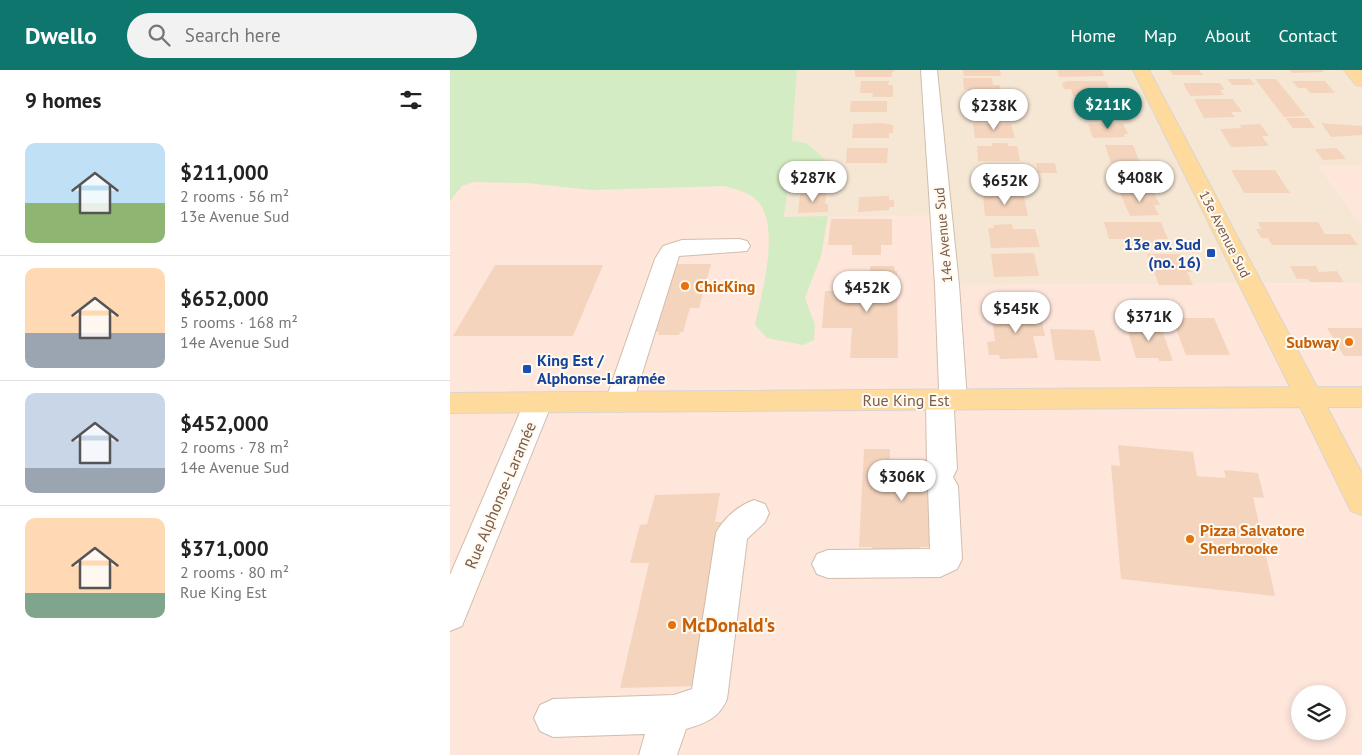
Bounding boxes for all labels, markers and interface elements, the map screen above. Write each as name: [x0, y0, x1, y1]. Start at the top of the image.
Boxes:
search box: [127, 13, 477, 58]
text: Dwello: [25, 20, 97, 51]
icon: search: [145, 21, 173, 49]
text: Search here: [185, 23, 281, 47]
text: Home: [1070, 24, 1116, 47]
text: Map: [1144, 24, 1177, 47]
text: About: [1205, 24, 1251, 47]
text: Contact: [1279, 24, 1337, 47]
icon: filters: [397, 86, 425, 114]
text: 9 homes: [25, 87, 101, 114]
pin: $238K: [959, 88, 1029, 131]
pin: $211K: [1073, 88, 1143, 130]
text: $211K: [1085, 94, 1131, 114]
text: $238K: [971, 95, 1017, 115]
text: $211,000: [180, 159, 269, 186]
pin: $287K: [778, 160, 848, 203]
pin: $408K: [1105, 160, 1175, 203]
icon: home: [65, 163, 125, 223]
pin: $652K: [970, 164, 1040, 206]
text: $287K: [790, 167, 836, 187]
text: $408K: [1117, 167, 1163, 187]
text: $652K: [982, 170, 1028, 190]
text: 2 rooms · 56 m²: [180, 186, 289, 206]
street label: 14e Avenue Sud: [930, 187, 956, 283]
street label: 13e Avenue Sud: [1195, 187, 1255, 281]
text: 13e Avenue Sud: [180, 206, 289, 226]
place label: 13e av. Sud (no. 16): [1124, 234, 1201, 272]
marker: 13e av. Sud (no. 16): [1205, 247, 1217, 259]
pin: $452K: [832, 270, 902, 313]
place label: ChicKing: [695, 276, 755, 296]
text: $452K: [844, 277, 890, 297]
marker: ChicKing: [679, 280, 691, 292]
text: $652,000: [180, 285, 269, 312]
icon: home: [65, 288, 125, 348]
pin: $545K: [981, 292, 1051, 334]
text: $545K: [993, 298, 1039, 318]
pin: $371K: [1114, 300, 1184, 342]
text: $371K: [1126, 306, 1172, 326]
text: 5 rooms · 168 m²: [180, 312, 298, 332]
text: 14e Avenue Sud: [180, 332, 289, 352]
place label: Subway: [1286, 332, 1339, 352]
marker: Subway: [1343, 336, 1355, 348]
place label: King Est / Alphonse-Laramée: [537, 350, 665, 388]
marker: King Est / Alphonse-Laramée: [521, 363, 533, 375]
street label: Rue King Est: [863, 390, 950, 410]
text: $452,000: [180, 410, 269, 437]
icon: home: [65, 413, 125, 473]
street label: Rue Alphonse-Laramée: [460, 419, 540, 571]
text: 2 rooms · 78 m²: [180, 437, 289, 457]
text: 14e Avenue Sud: [180, 457, 289, 477]
pin: $306K: [867, 460, 937, 502]
text: $306K: [879, 466, 925, 486]
place label: Pizza Salvatore Sherbrooke: [1200, 520, 1305, 558]
marker: Pizza Salvatore Sherbrooke: [1184, 533, 1196, 545]
text: $371,000: [180, 535, 269, 562]
icon: home: [65, 538, 125, 598]
text: 2 rooms · 80 m²: [180, 562, 289, 582]
text: Rue King Est: [180, 582, 267, 602]
place label: McDonald's: [682, 613, 775, 637]
marker: McDonald's: [666, 619, 678, 631]
map controls: [1291, 685, 1346, 740]
button: layers: [1291, 685, 1346, 740]

